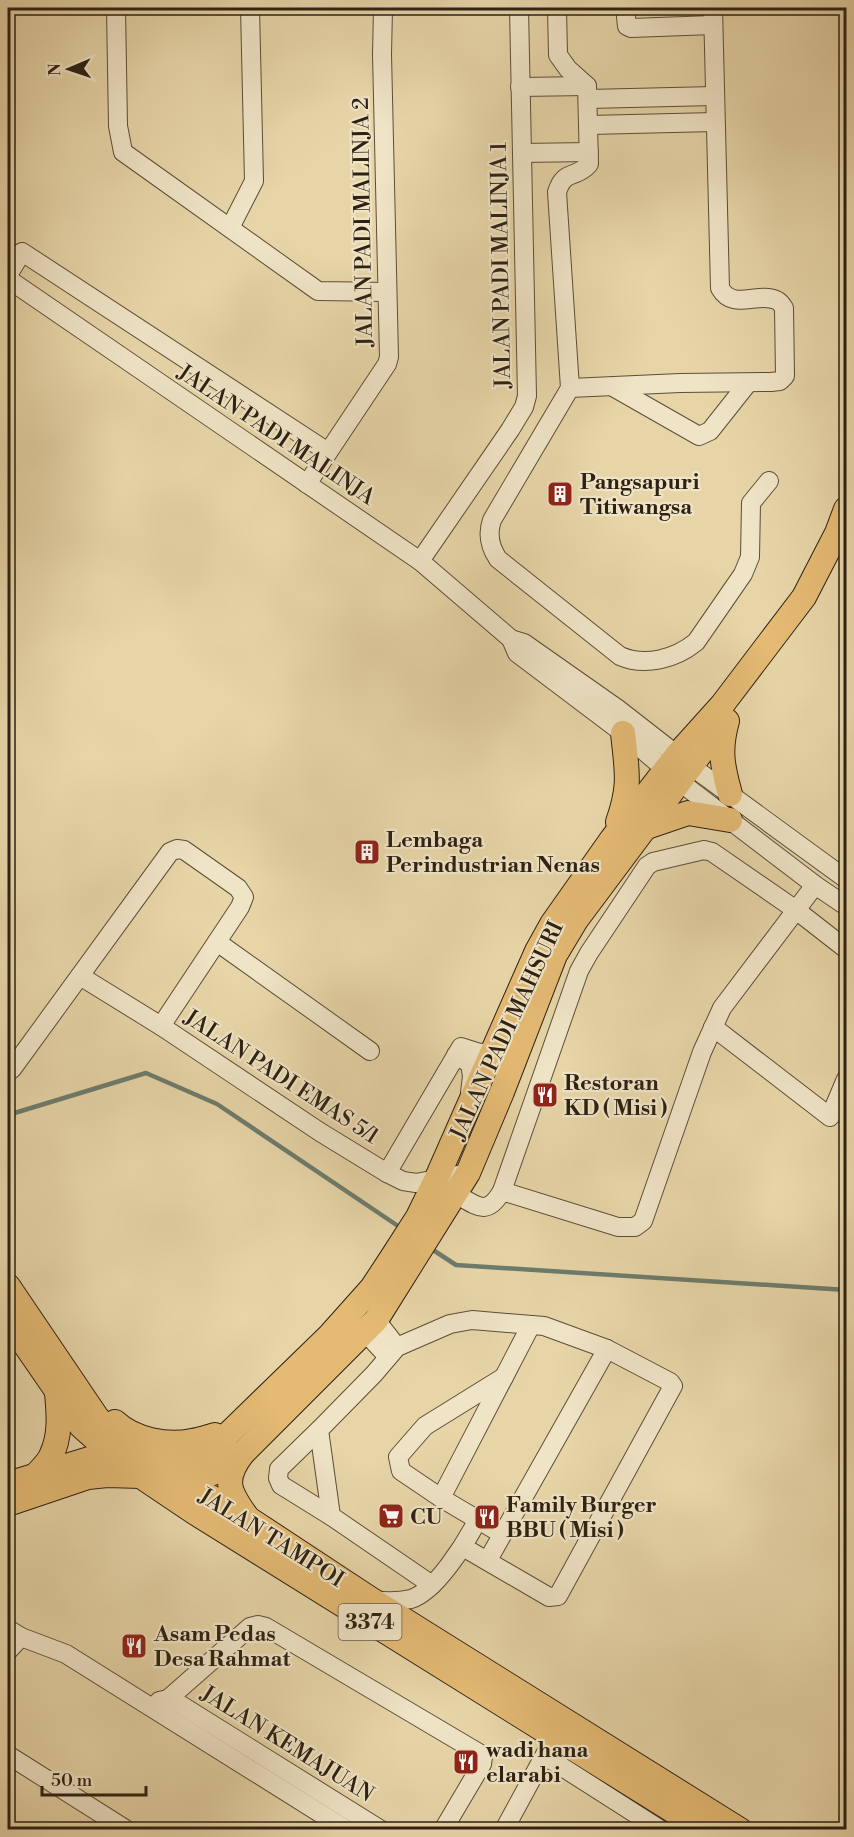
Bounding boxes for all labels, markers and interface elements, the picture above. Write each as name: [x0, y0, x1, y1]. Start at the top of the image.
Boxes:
north arrow: [39, 39, 99, 99]
text: N: [45, 62, 65, 76]
street label: JALAN PADI MALINJA 2: [348, 97, 379, 348]
street label: JALAN PADI MALINJA 1: [486, 141, 517, 389]
street label: JALAN PADI MALINJA: [172, 359, 381, 512]
place label: Pangsapuri Titiwangsa: [580, 469, 700, 521]
building icon: Pangsapuri Titiwangsa: [545, 479, 575, 509]
place label: Lembaga Perindustrian Nenas: [386, 827, 600, 879]
building icon: Lembaga Perindustrian Nenas: [352, 837, 382, 867]
street label: JALAN PADI MAHSURI: [444, 916, 570, 1145]
street label: JALAN PADI EMAS 5/1: [178, 1004, 384, 1151]
place label: Restoran KD ( Misi ): [564, 1070, 668, 1122]
restaurant icon: Restoran KD ( Misi ): [530, 1080, 560, 1110]
street label: JALAN TAMPOI: [193, 1482, 349, 1594]
place label: Family Burger BBU ( Misi ): [506, 1492, 657, 1544]
supermarket icon: CU: [376, 1501, 406, 1531]
restaurant icon: Family Burger BBU ( Misi ): [472, 1502, 502, 1532]
place label: CU: [410, 1504, 443, 1531]
road number: 3374: [338, 1604, 401, 1640]
place label: Asam Pedas Desa Rahmat: [153, 1621, 290, 1673]
restaurant icon: Asam Pedas Desa Rahmat: [119, 1631, 149, 1661]
street label: JALAN KEMAJUAN: [195, 1680, 379, 1809]
place label: wadi hana elarabi: [485, 1737, 590, 1789]
restaurant icon: wadi hana elarabi: [451, 1747, 481, 1777]
scale bar: [42, 1759, 146, 1797]
text: 50 m: [51, 1769, 93, 1792]

